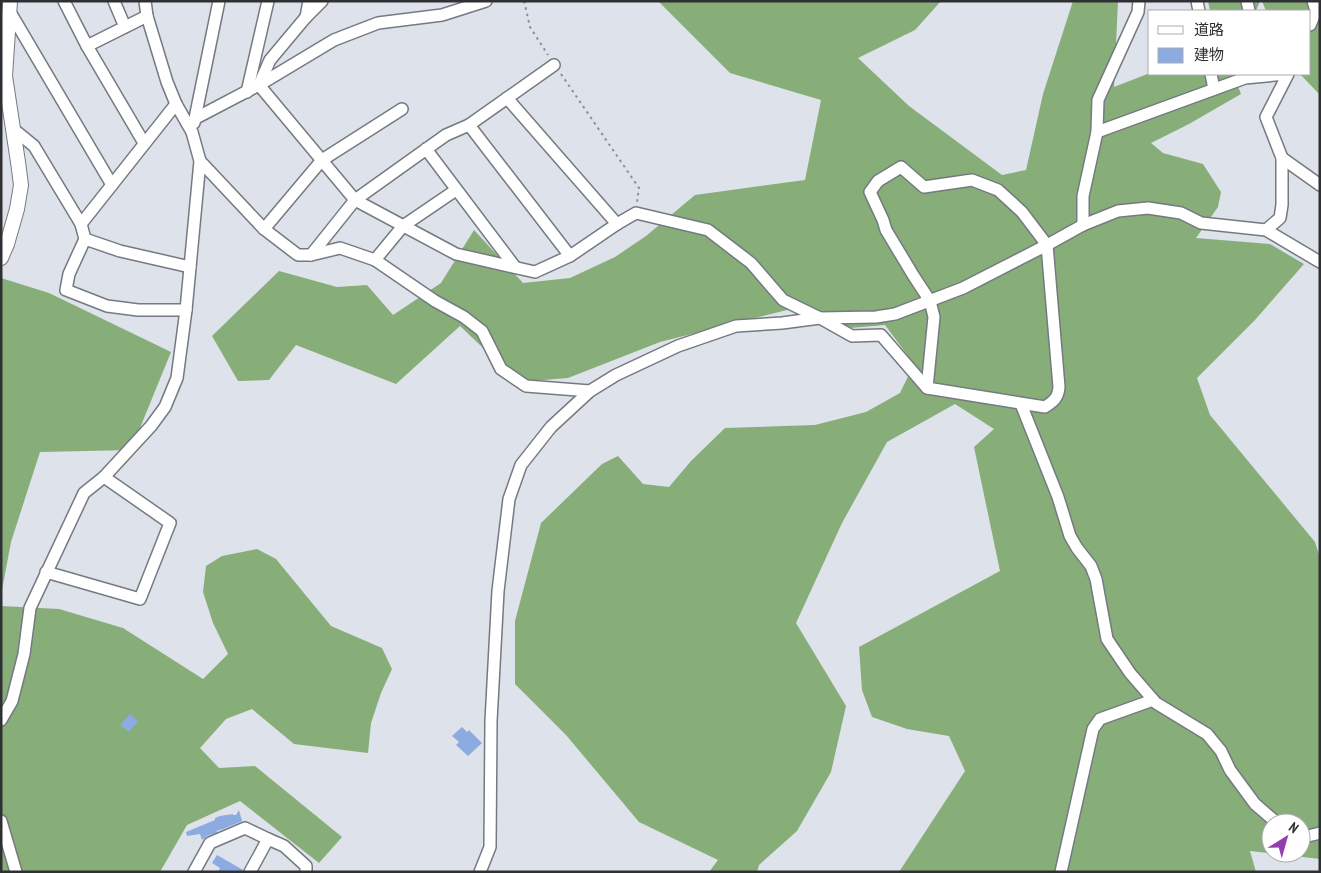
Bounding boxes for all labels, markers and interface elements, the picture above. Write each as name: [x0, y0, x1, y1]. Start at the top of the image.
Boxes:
legend: [1148, 10, 1311, 75]
text: 道路: [1194, 20, 1224, 39]
text: 建物: [1194, 45, 1224, 64]
north arrow: [1261, 813, 1311, 863]
text: N: [1285, 818, 1302, 837]

